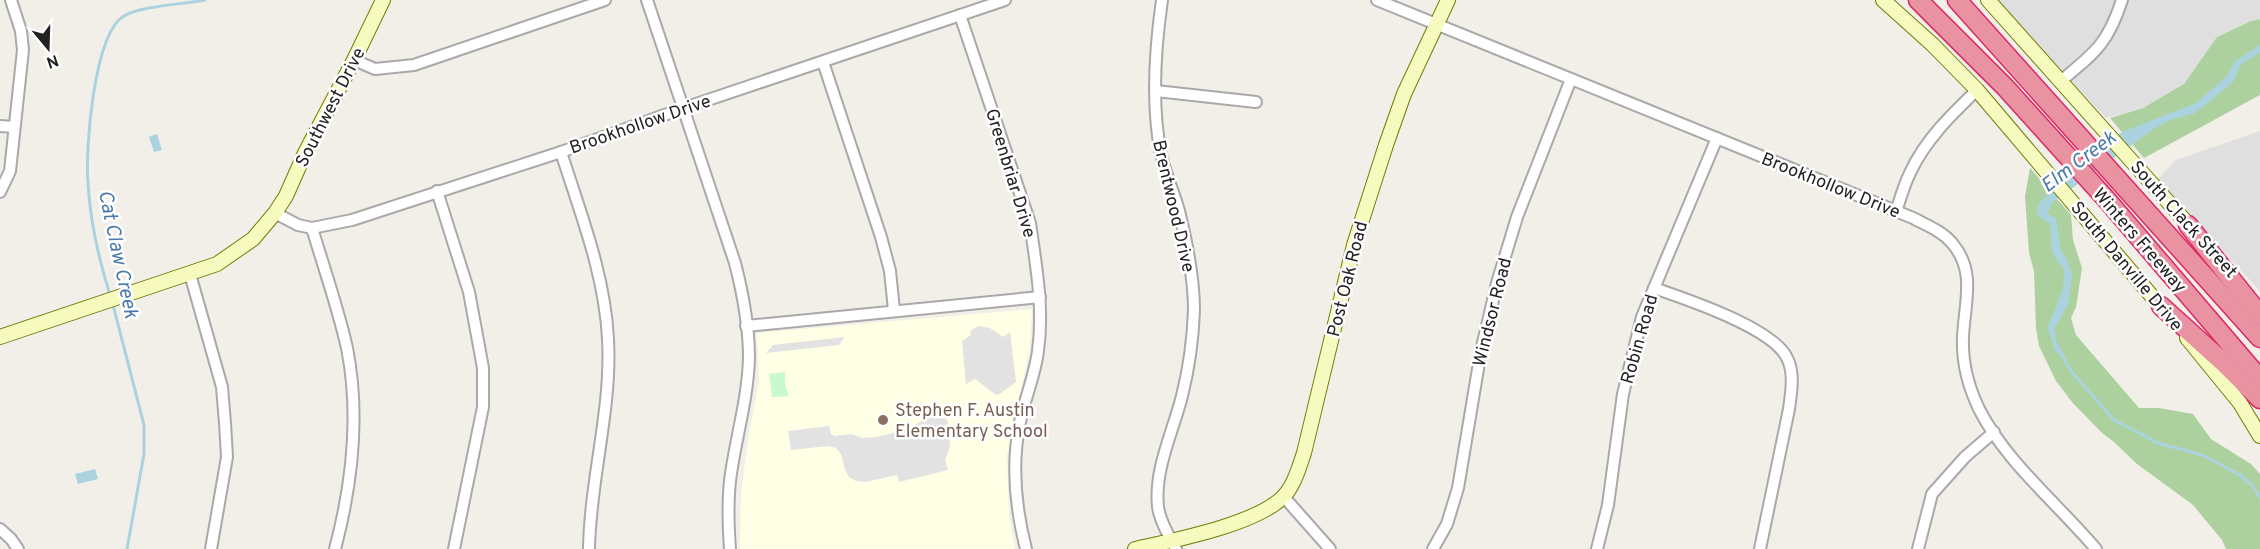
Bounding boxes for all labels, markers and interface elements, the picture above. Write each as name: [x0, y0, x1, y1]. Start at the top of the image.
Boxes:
north arrow: [18, 18, 78, 78]
street label: Southwest Drive: [291, 44, 371, 171]
text: N: [44, 49, 61, 72]
street label: Brookhollow Drive: [567, 90, 714, 160]
street label: Greenbriar Drive: [979, 106, 1040, 241]
water label: Elm Creek: [2036, 125, 2123, 199]
street label: Brentwood Drive: [1146, 138, 1199, 275]
street label: Brookhollow Drive: [1758, 148, 1903, 225]
street label: South Clack Street: [2124, 157, 2242, 283]
street label: Winters Freeway: [2087, 184, 2191, 298]
water label: Cat Claw Creek: [91, 188, 143, 322]
street label: South Danville Drive: [2065, 197, 2187, 337]
street label: Post Oak Road: [1323, 219, 1374, 340]
street label: Windsor Road: [1469, 256, 1518, 369]
street label: Robin Road: [1617, 292, 1664, 387]
place label: Stephen F. Austin Elementary School: [895, 400, 1048, 444]
marker: Stephen F. Austin Elementary School: [876, 413, 890, 427]

